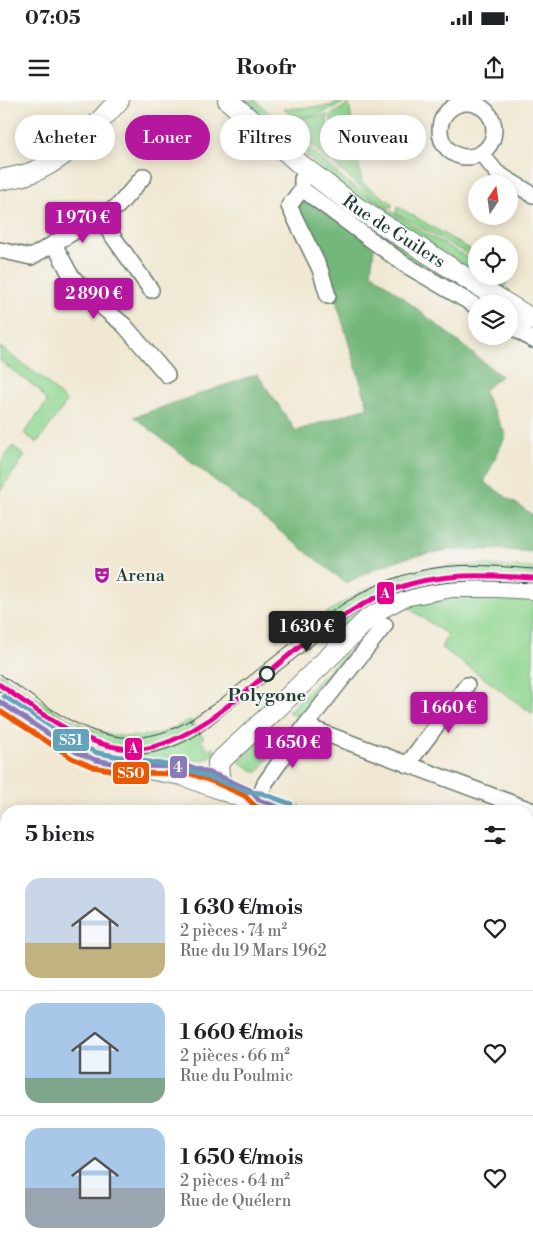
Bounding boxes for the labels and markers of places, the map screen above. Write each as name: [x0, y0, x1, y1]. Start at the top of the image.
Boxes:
pin: 1 970 €: [37, 202, 129, 244]
pin: 2 890 €: [48, 278, 140, 320]
place label: Arena: [115, 564, 166, 587]
theatre icon: Arena: [92, 565, 112, 585]
pin: 1 630 €: [261, 610, 353, 653]
marker: Polygone: [259, 666, 275, 682]
place label: Polygone: [228, 684, 306, 707]
pin: 1 660 €: [403, 692, 495, 734]
pin: 1 650 €: [247, 726, 339, 769]

